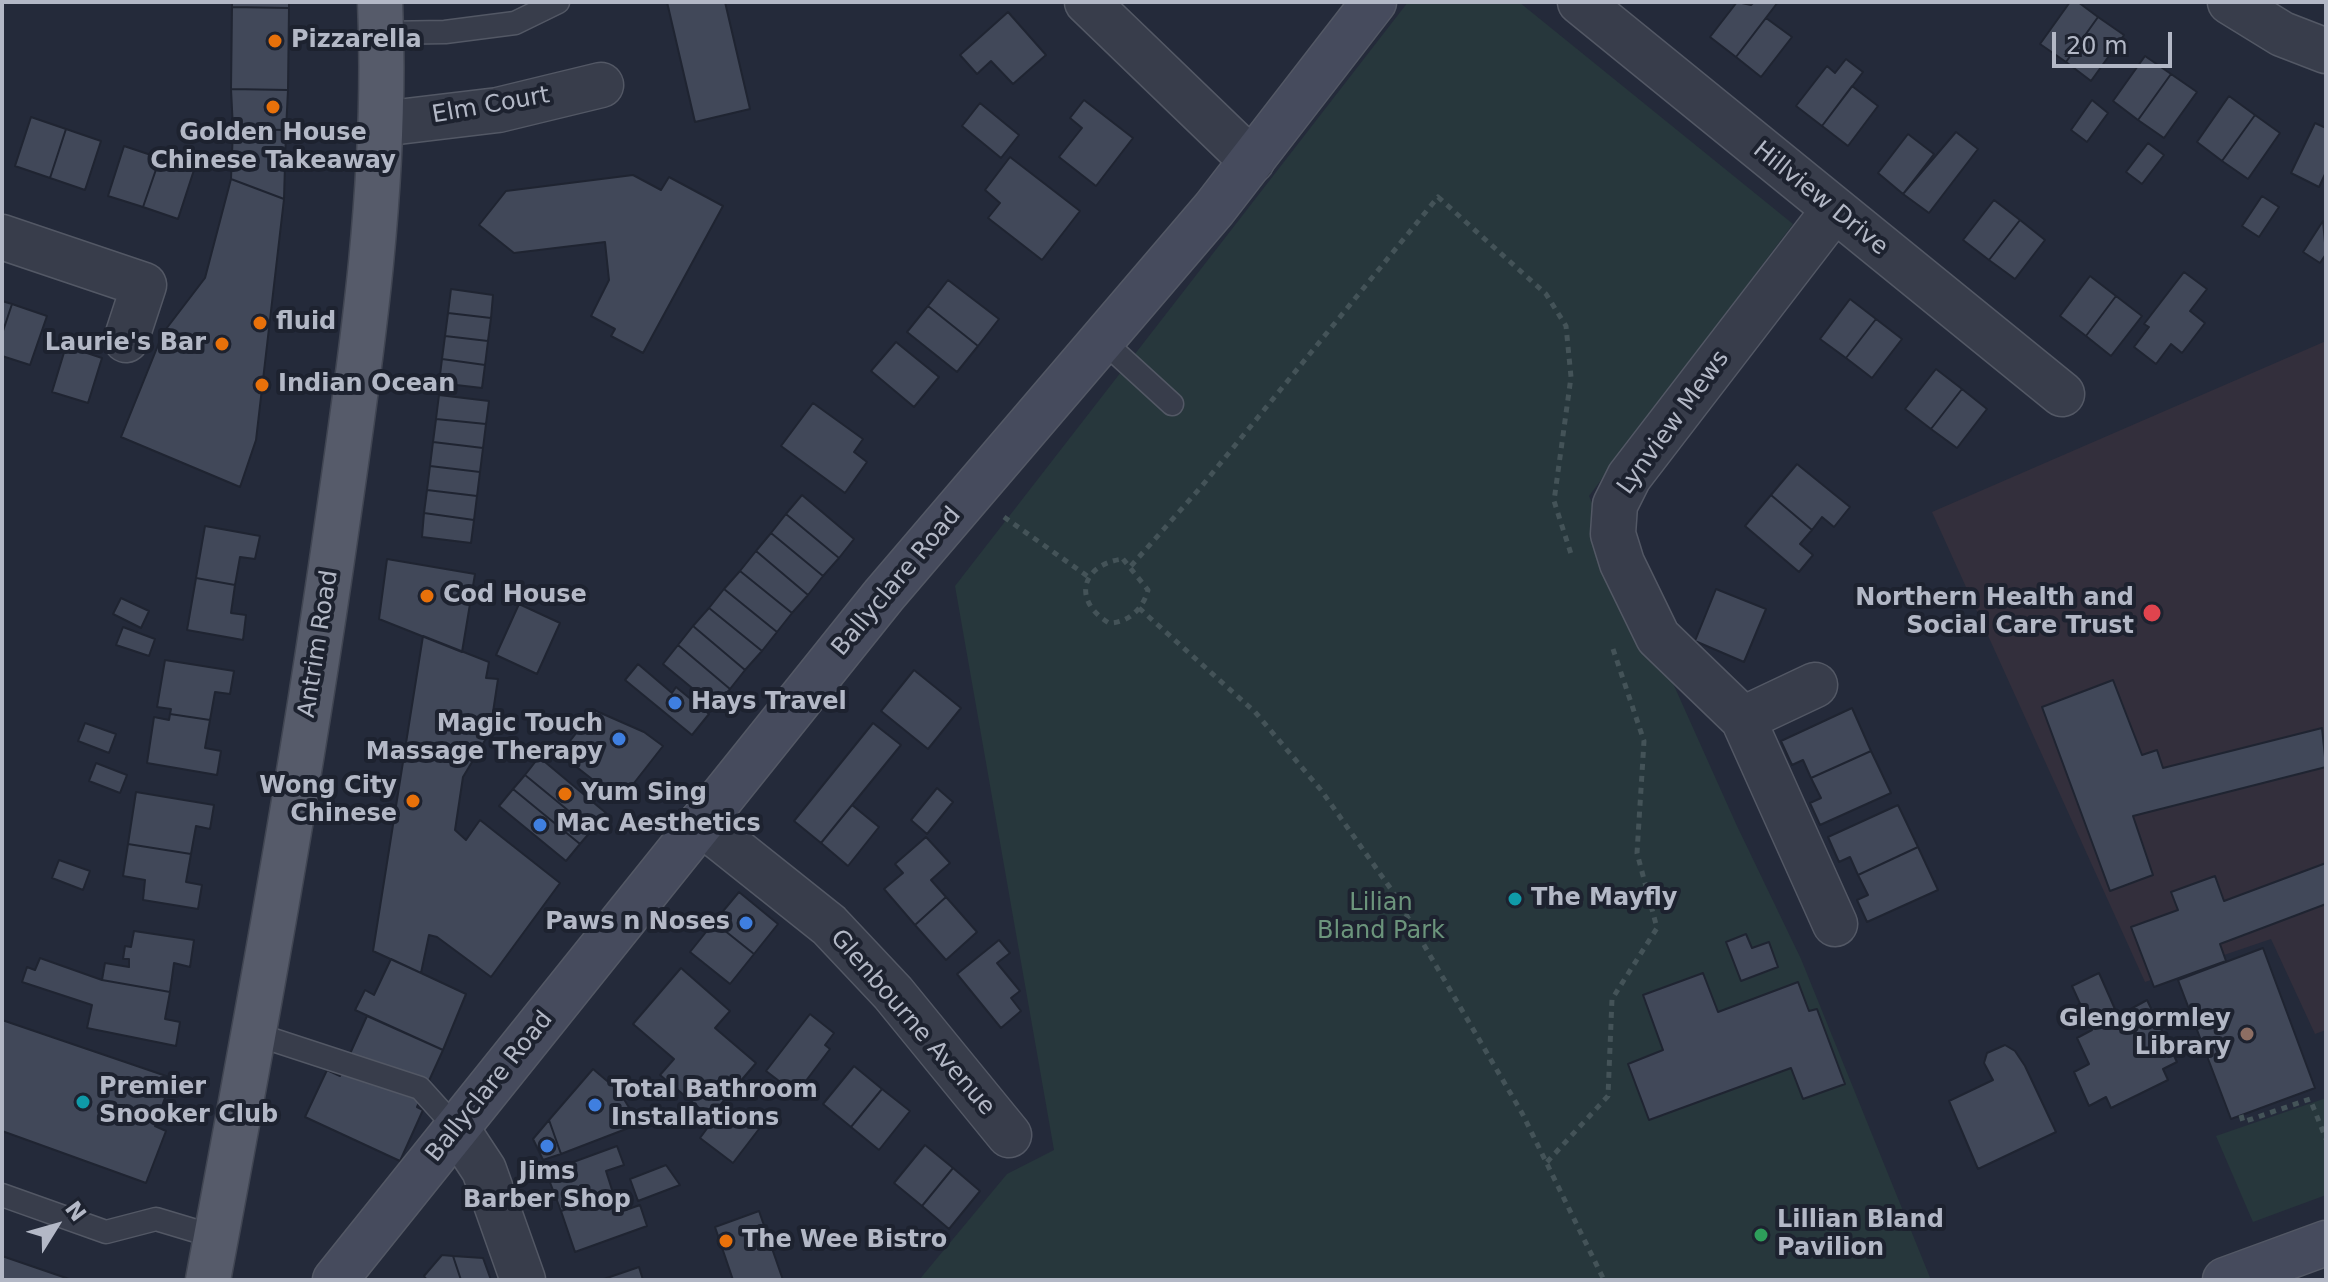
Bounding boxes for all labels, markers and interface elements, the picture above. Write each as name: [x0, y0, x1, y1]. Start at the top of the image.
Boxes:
scale bar: [2056, 16, 2176, 66]
place label: Pizzarella: [291, 27, 422, 55]
marker: Pizzarella: [266, 32, 284, 50]
text: 20 m: [2066, 32, 2128, 60]
street label: Elm Court: [430, 82, 552, 130]
marker: Golden House Chinese Takeaway: [264, 98, 282, 116]
place label: Golden House Chinese Takeaway: [150, 120, 396, 176]
street label: Hillview Drive: [1747, 136, 1893, 262]
place label: fluid: [276, 309, 336, 337]
marker: fluid: [251, 314, 269, 332]
place label: Laurie's Bar: [45, 330, 206, 358]
marker: Laurie's Bar: [213, 335, 231, 353]
street label: Lynview Mews: [1612, 345, 1736, 501]
place label: Indian Ocean: [278, 371, 455, 399]
marker: Indian Ocean: [253, 376, 271, 394]
street label: Ballyclare Road: [826, 502, 968, 662]
street label: Antrim Road: [293, 568, 345, 720]
place label: Cod House: [443, 582, 587, 610]
place label: Northern Health and Social Care Trust: [1855, 585, 2134, 641]
marker: Cod House: [418, 587, 436, 605]
marker: Northern Health and Social Care Trust: [2141, 602, 2163, 624]
place label: Hays Travel: [691, 689, 847, 717]
marker: Hays Travel: [666, 694, 684, 712]
place label: Magic Touch Massage Therapy: [366, 711, 603, 767]
marker: Magic Touch Massage Therapy: [610, 730, 628, 748]
place label: Wong City Chinese: [259, 773, 397, 829]
place label: Yum Sing: [581, 780, 707, 808]
marker: Yum Sing: [556, 785, 574, 803]
marker: Wong City Chinese: [404, 792, 422, 810]
place label: Mac Aesthetics: [556, 811, 761, 839]
marker: Mac Aesthetics: [531, 816, 549, 834]
place label: The Mayfly: [1531, 885, 1678, 913]
park label: Lilian Bland Park: [1317, 890, 1445, 946]
marker: The Mayfly: [1506, 890, 1524, 908]
place label: Paws n Noses: [545, 909, 730, 937]
marker: Paws n Noses: [737, 914, 755, 932]
street label: Glenbourne Avenue: [824, 924, 1000, 1122]
street label: Ballyclare Road: [421, 1006, 559, 1168]
place label: Glengormley Library: [2059, 1006, 2231, 1062]
marker: Glengormley Library: [2238, 1025, 2256, 1043]
place label: Premier Snooker Club: [99, 1074, 278, 1130]
place label: Total Bathroom Installations: [611, 1077, 818, 1133]
marker: Premier Snooker Club: [74, 1093, 92, 1111]
marker: Total Bathroom Installations: [586, 1096, 604, 1114]
marker: Jims Barber Shop: [538, 1137, 556, 1155]
place label: Jims Barber Shop: [463, 1159, 631, 1215]
north arrow: [16, 1186, 96, 1266]
text: N: [60, 1196, 91, 1226]
place label: Lillian Bland Pavilion: [1777, 1207, 1944, 1263]
marker: Lillian Bland Pavilion: [1752, 1226, 1770, 1244]
place label: The Wee Bistro: [742, 1227, 947, 1255]
marker: The Wee Bistro: [717, 1232, 735, 1250]

